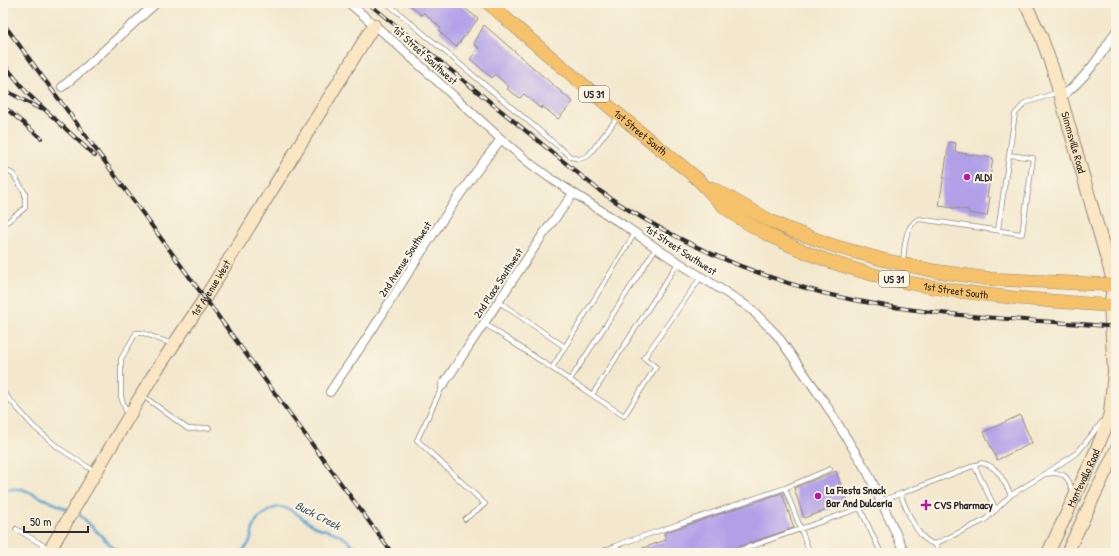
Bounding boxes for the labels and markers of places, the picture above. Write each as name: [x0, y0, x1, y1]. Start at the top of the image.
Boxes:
place label: ALDI: [975, 170, 993, 184]
marker: ALDI: [962, 172, 972, 182]
place label: La Fiesta Snack Bar And Dulcería: [826, 483, 893, 510]
marker: La Fiesta Snack Bar And Dulcería: [813, 491, 823, 501]
place label: CVS Pharmacy: [934, 498, 993, 513]
marker: CVS Pharmacy: [921, 500, 931, 510]

